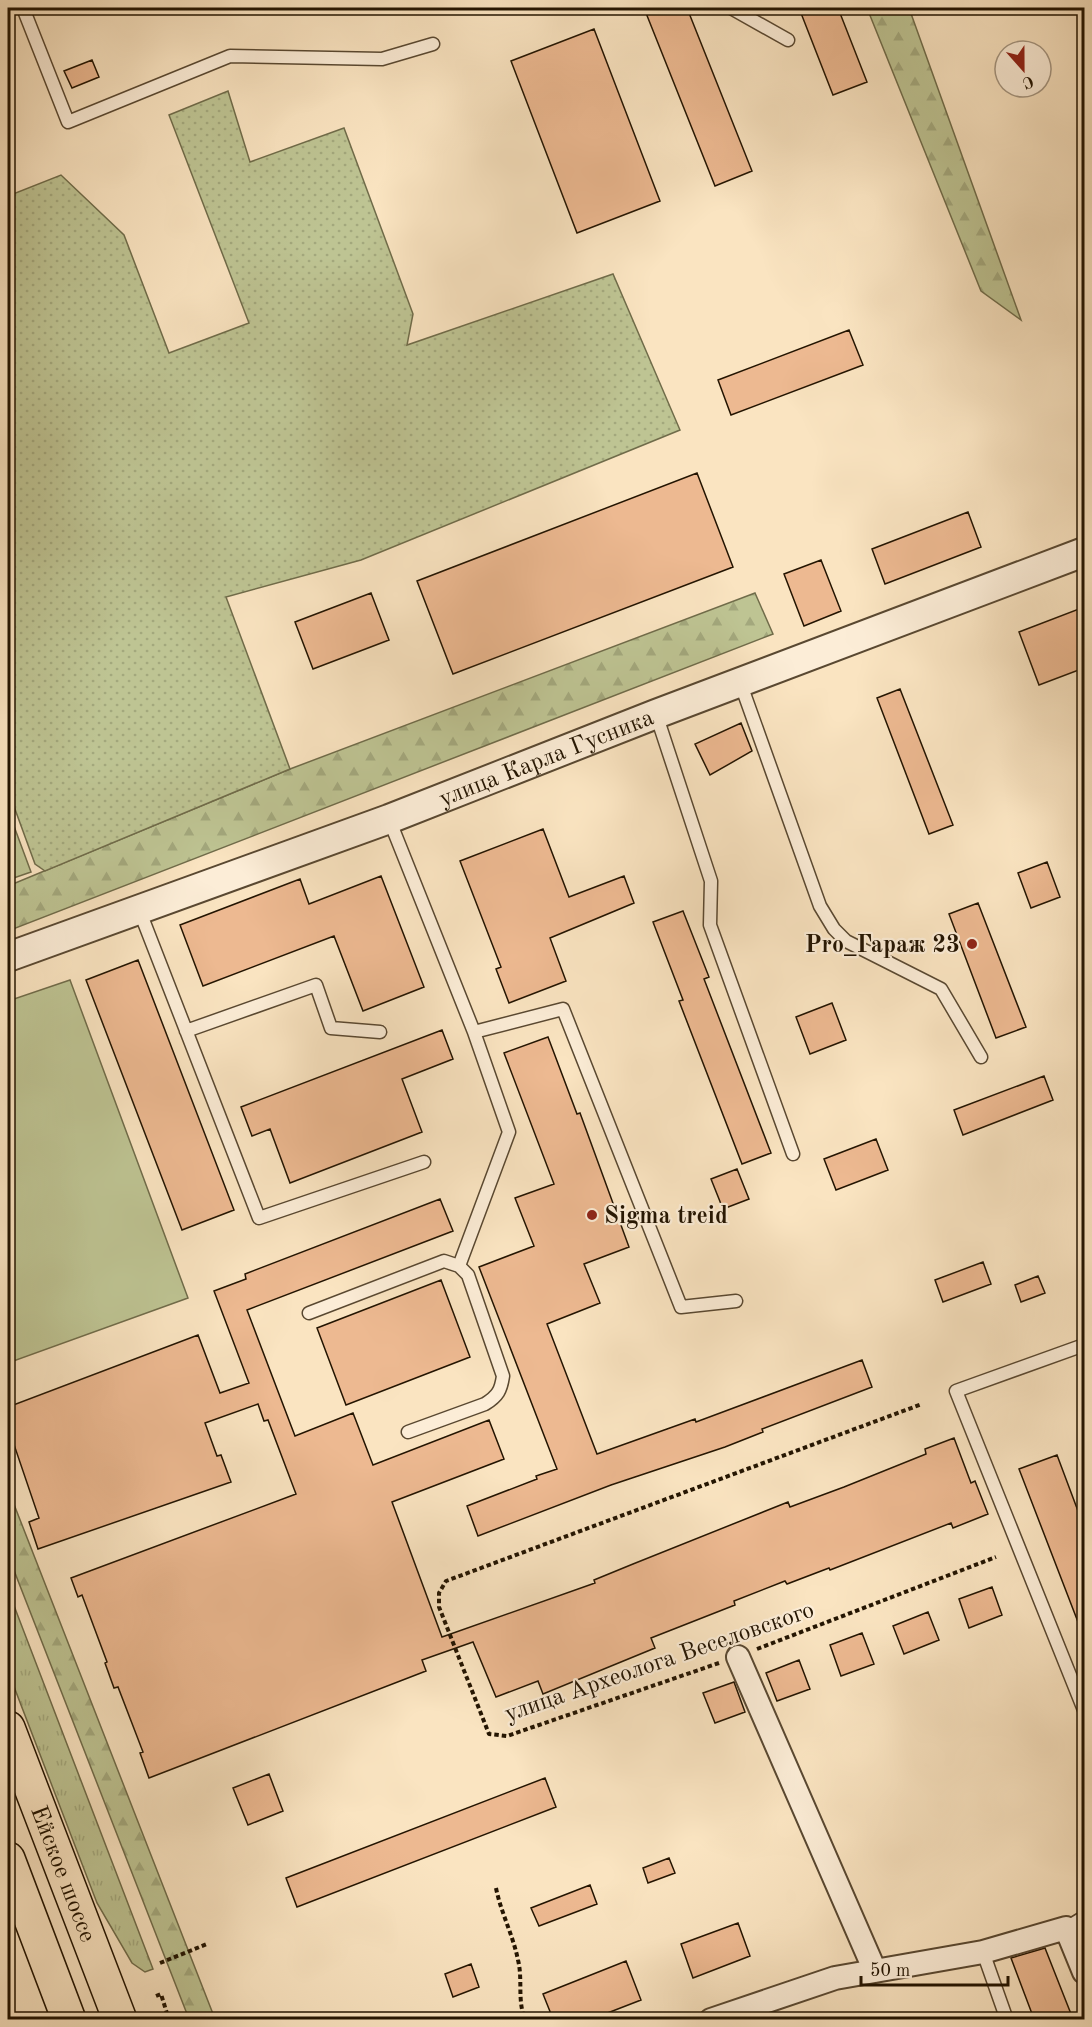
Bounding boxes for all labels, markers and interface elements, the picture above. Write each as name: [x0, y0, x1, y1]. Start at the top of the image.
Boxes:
north arrow: [993, 39, 1053, 99]
text: С: [1020, 72, 1035, 90]
street label: улица Карла Гусника: [436, 706, 658, 812]
place label: Pro_Гараж 23: [805, 934, 960, 958]
marker: Pro_Гараж 23: [965, 937, 979, 951]
place label: Sigma treid: [604, 1205, 728, 1229]
marker: Sigma treid: [585, 1208, 599, 1222]
street label: улица Археолога Веселовского: [502, 1599, 817, 1727]
street label: Ейское шоссе: [25, 1803, 99, 1946]
scale bar: [861, 1949, 1008, 1987]
text: 50 m: [870, 1962, 910, 1980]

